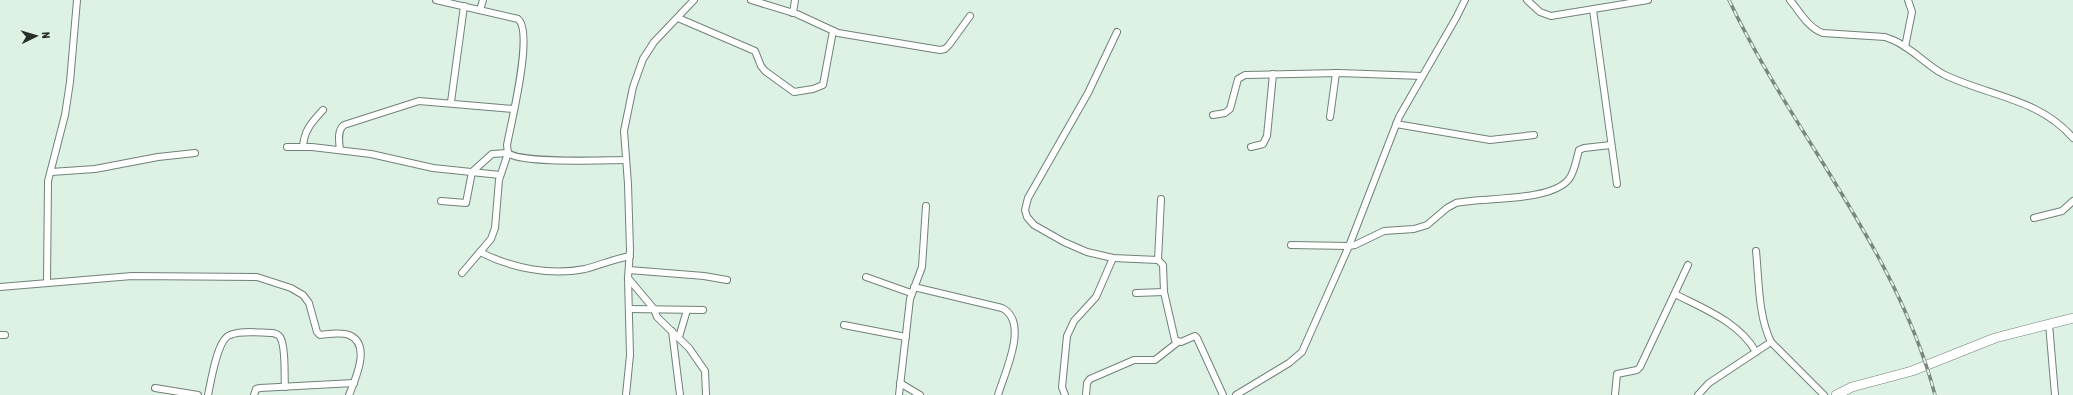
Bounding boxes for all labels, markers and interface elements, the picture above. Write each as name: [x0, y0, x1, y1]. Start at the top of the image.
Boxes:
north arrow: [16, 16, 56, 56]
text: N: [40, 31, 52, 39]

